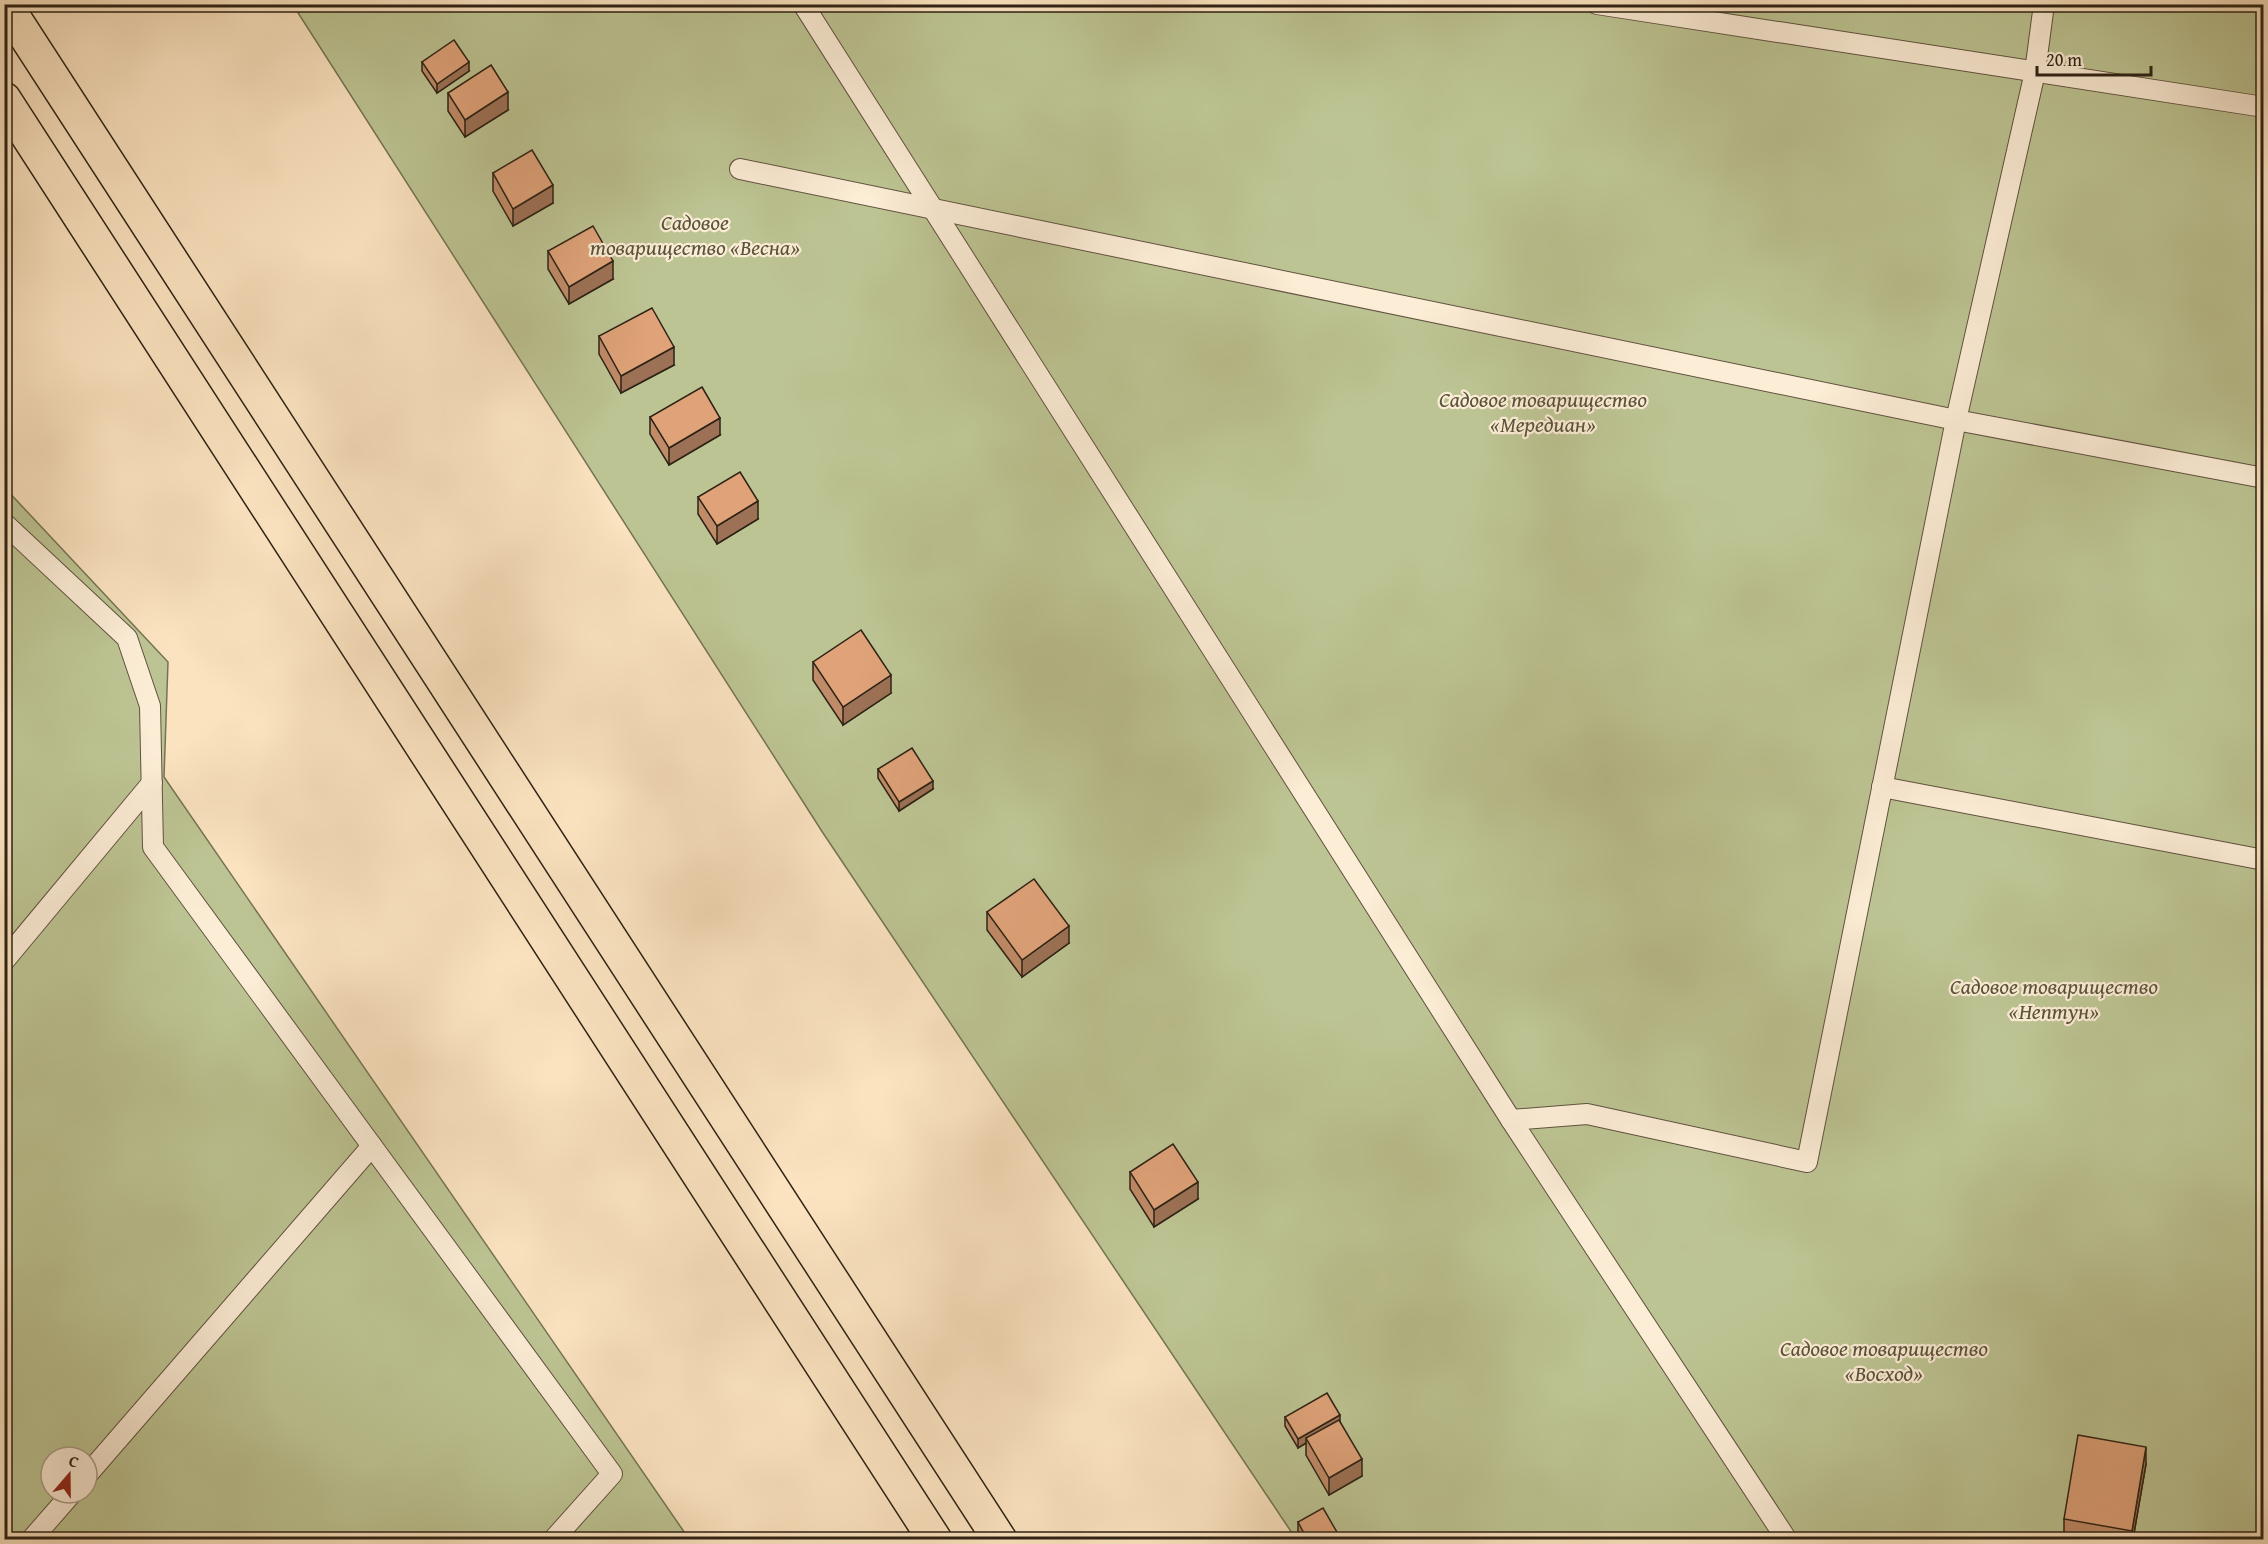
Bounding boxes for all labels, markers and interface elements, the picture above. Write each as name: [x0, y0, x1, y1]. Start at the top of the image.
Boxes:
scale bar: [2037, 39, 2151, 77]
text: 20 m: [2046, 46, 2082, 73]
park label: Садовое товарищество «Весна»: [590, 206, 800, 263]
park label: Садовое товарищество «Мередиан»: [1439, 383, 1647, 440]
park label: Садовое товарищество «Нептун»: [1950, 970, 2158, 1027]
park label: Садовое товарищество «Восход»: [1780, 1332, 1988, 1389]
north arrow: [39, 1445, 99, 1505]
text: С: [66, 1448, 82, 1474]

